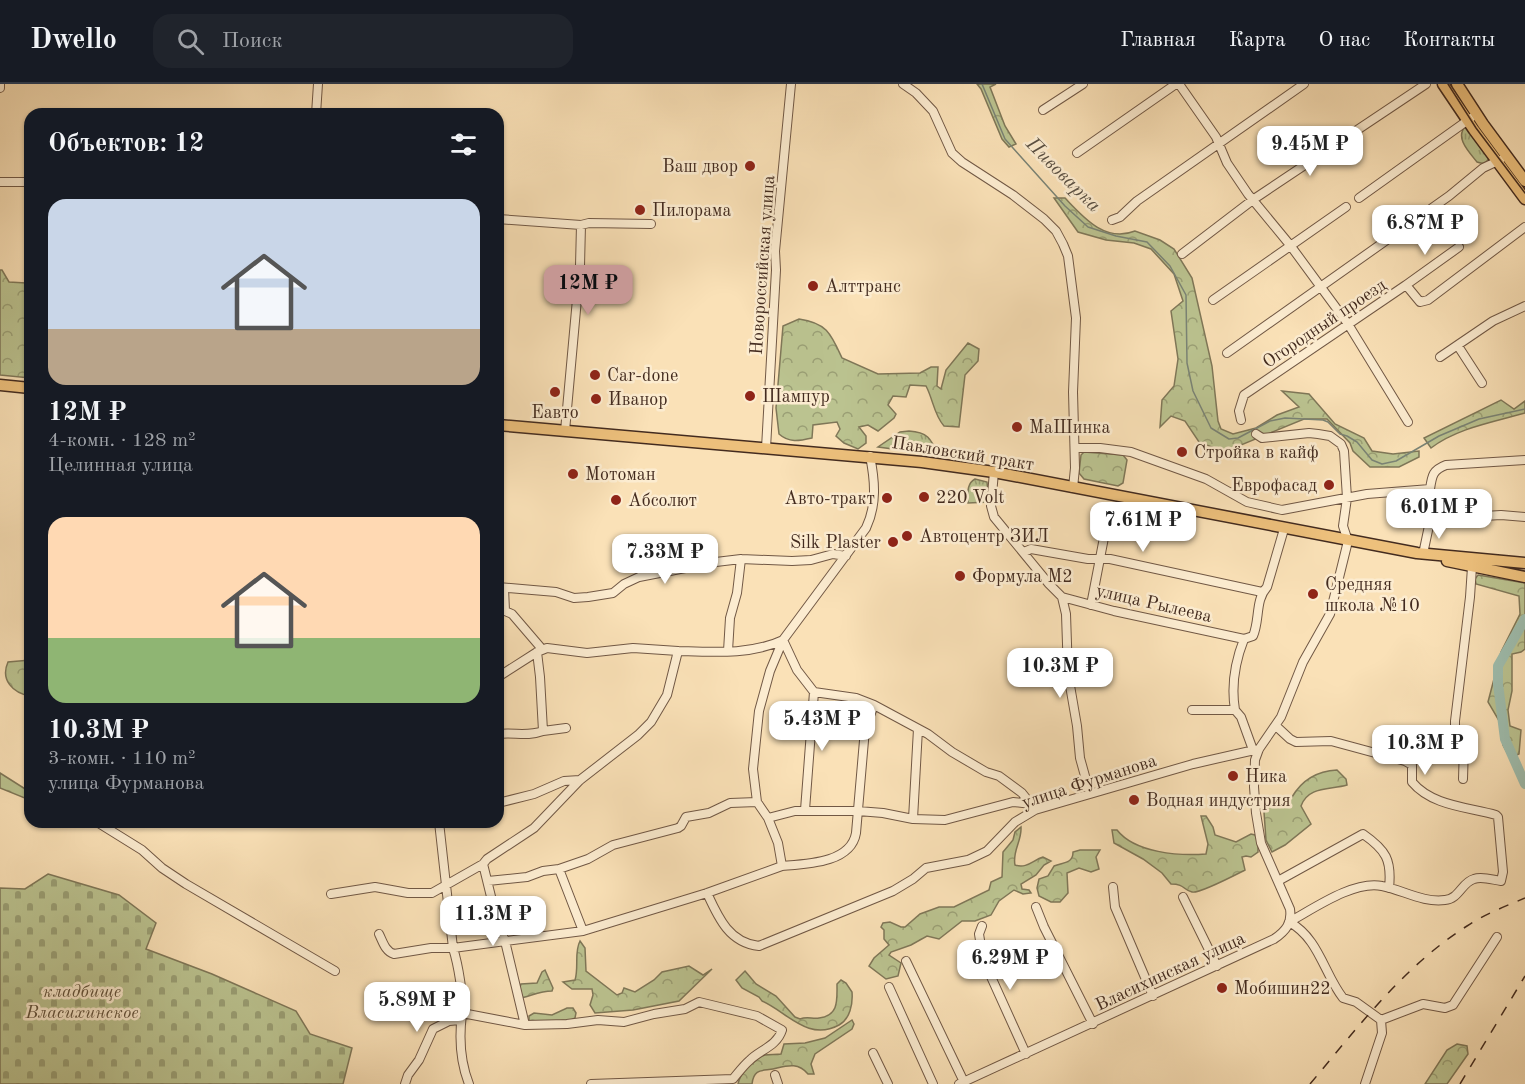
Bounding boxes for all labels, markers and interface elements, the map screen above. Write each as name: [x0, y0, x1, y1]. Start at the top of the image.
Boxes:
search box: [153, 14, 573, 68]
icon: search: [174, 25, 207, 58]
text: Dwello: [30, 27, 117, 55]
text: Поиск: [222, 30, 282, 52]
text: Главная: [1120, 30, 1196, 51]
text: Карта: [1229, 30, 1286, 51]
text: О нас: [1319, 30, 1370, 51]
text: Контакты: [1403, 30, 1495, 51]
pin: 9.45M ₽: [1255, 126, 1365, 177]
icon: filters: [447, 128, 480, 161]
text: Объектов: 12: [48, 131, 204, 157]
water label: Пивоварка: [1021, 133, 1104, 217]
text: 9.45M ₽: [1271, 135, 1349, 155]
place label: Ваш двор: [662, 158, 738, 176]
marker: Ваш двор: [743, 159, 757, 173]
street label: Новороссийская улица: [748, 174, 778, 356]
place label: Пилорама: [652, 202, 731, 220]
marker: Пилорама: [633, 203, 647, 217]
pin: 6.87M ₽: [1370, 205, 1480, 256]
text: 6.87M ₽: [1386, 214, 1464, 234]
icon: home: [210, 238, 318, 346]
pin: 12M ₽: [546, 265, 630, 316]
text: 12M ₽: [558, 274, 618, 294]
street label: Огородный проезд: [1260, 276, 1390, 372]
place label: Алттранс: [825, 278, 901, 296]
marker: Алттранс: [806, 279, 820, 293]
place label: Car-done: [607, 367, 678, 385]
marker: Car-done: [588, 368, 602, 382]
marker: Еавто: [548, 385, 562, 399]
place label: Шампур: [762, 388, 830, 406]
marker: Шампур: [743, 389, 757, 403]
place label: Иванор: [608, 391, 668, 409]
marker: Иванор: [589, 392, 603, 406]
text: 12M ₽: [48, 400, 127, 426]
place label: Еавто: [531, 404, 579, 422]
place label: МаШинка: [1029, 419, 1110, 437]
marker: МаШинка: [1010, 420, 1024, 434]
text: 4-комн. · 128 m²: [48, 431, 196, 451]
street label: Павловский тракт: [890, 434, 1035, 474]
place label: Стройка в кайф: [1194, 444, 1319, 463]
marker: Стройка в кайф: [1175, 445, 1189, 459]
text: Целинная улица: [48, 456, 193, 476]
place label: Мотоман: [585, 466, 656, 484]
marker: Мотоман: [566, 467, 580, 481]
place label: Еврофасад: [1231, 477, 1317, 496]
marker: Еврофасад: [1322, 478, 1336, 492]
place label: 220 Volt: [936, 489, 1005, 507]
pin: 6.01M ₽: [1384, 489, 1494, 540]
place label: Авто-тракт: [784, 490, 875, 508]
marker: 220 Volt: [917, 490, 931, 504]
marker: Авто-тракт: [880, 491, 894, 505]
place label: Абсолют: [628, 492, 697, 510]
marker: Абсолют: [609, 493, 623, 507]
text: 6.01M ₽: [1400, 498, 1478, 518]
pin: 7.61M ₽: [1088, 502, 1198, 553]
text: 7.61M ₽: [1104, 511, 1182, 531]
place label: Автоцентр ЗИЛ: [919, 528, 1049, 546]
marker: Автоцентр ЗИЛ: [900, 529, 914, 543]
pin: 7.33M ₽: [610, 534, 720, 585]
place label: Silk Plaster: [790, 534, 882, 552]
marker: Silk Plaster: [886, 535, 900, 549]
text: 7.33M ₽: [626, 543, 704, 563]
icon: home: [210, 556, 318, 664]
place label: Формула М2: [972, 568, 1073, 586]
marker: Формула М2: [953, 569, 967, 583]
place label: Средняя школа №10: [1325, 576, 1420, 615]
street label: улица Рылеева: [1094, 582, 1214, 626]
marker: Средняя школа №10: [1306, 587, 1320, 601]
pin: 10.3M ₽: [1005, 648, 1115, 699]
text: 10.3M ₽: [1021, 657, 1099, 677]
pin: 5.43M ₽: [767, 701, 877, 752]
text: 5.43M ₽: [783, 710, 861, 730]
text: 10.3M ₽: [48, 718, 149, 744]
pin: 10.3M ₽: [1370, 725, 1480, 776]
text: 10.3M ₽: [1386, 734, 1464, 754]
text: 3-комн. · 110 m²: [48, 749, 196, 769]
street label: улица Фурманова: [1020, 752, 1159, 812]
place label: Ника: [1245, 768, 1287, 786]
marker: Ника: [1226, 769, 1240, 783]
text: улица Фурманова: [48, 774, 204, 794]
place label: Водная индустрия: [1146, 792, 1291, 810]
marker: Водная индустрия: [1127, 793, 1141, 807]
pin: 11.3M ₽: [438, 896, 548, 947]
text: 11.3M ₽: [454, 905, 532, 925]
street label: Власихинская улица: [1093, 929, 1248, 1015]
pin: 6.29M ₽: [955, 940, 1065, 991]
text: 6.29M ₽: [971, 949, 1049, 969]
place label: Мобишин22: [1234, 980, 1331, 998]
marker: Мобишин22: [1215, 981, 1229, 995]
pin: 5.89M ₽: [362, 982, 472, 1033]
park label: кладбище Власихинское: [24, 983, 139, 1022]
text: 5.89M ₽: [378, 991, 456, 1011]

